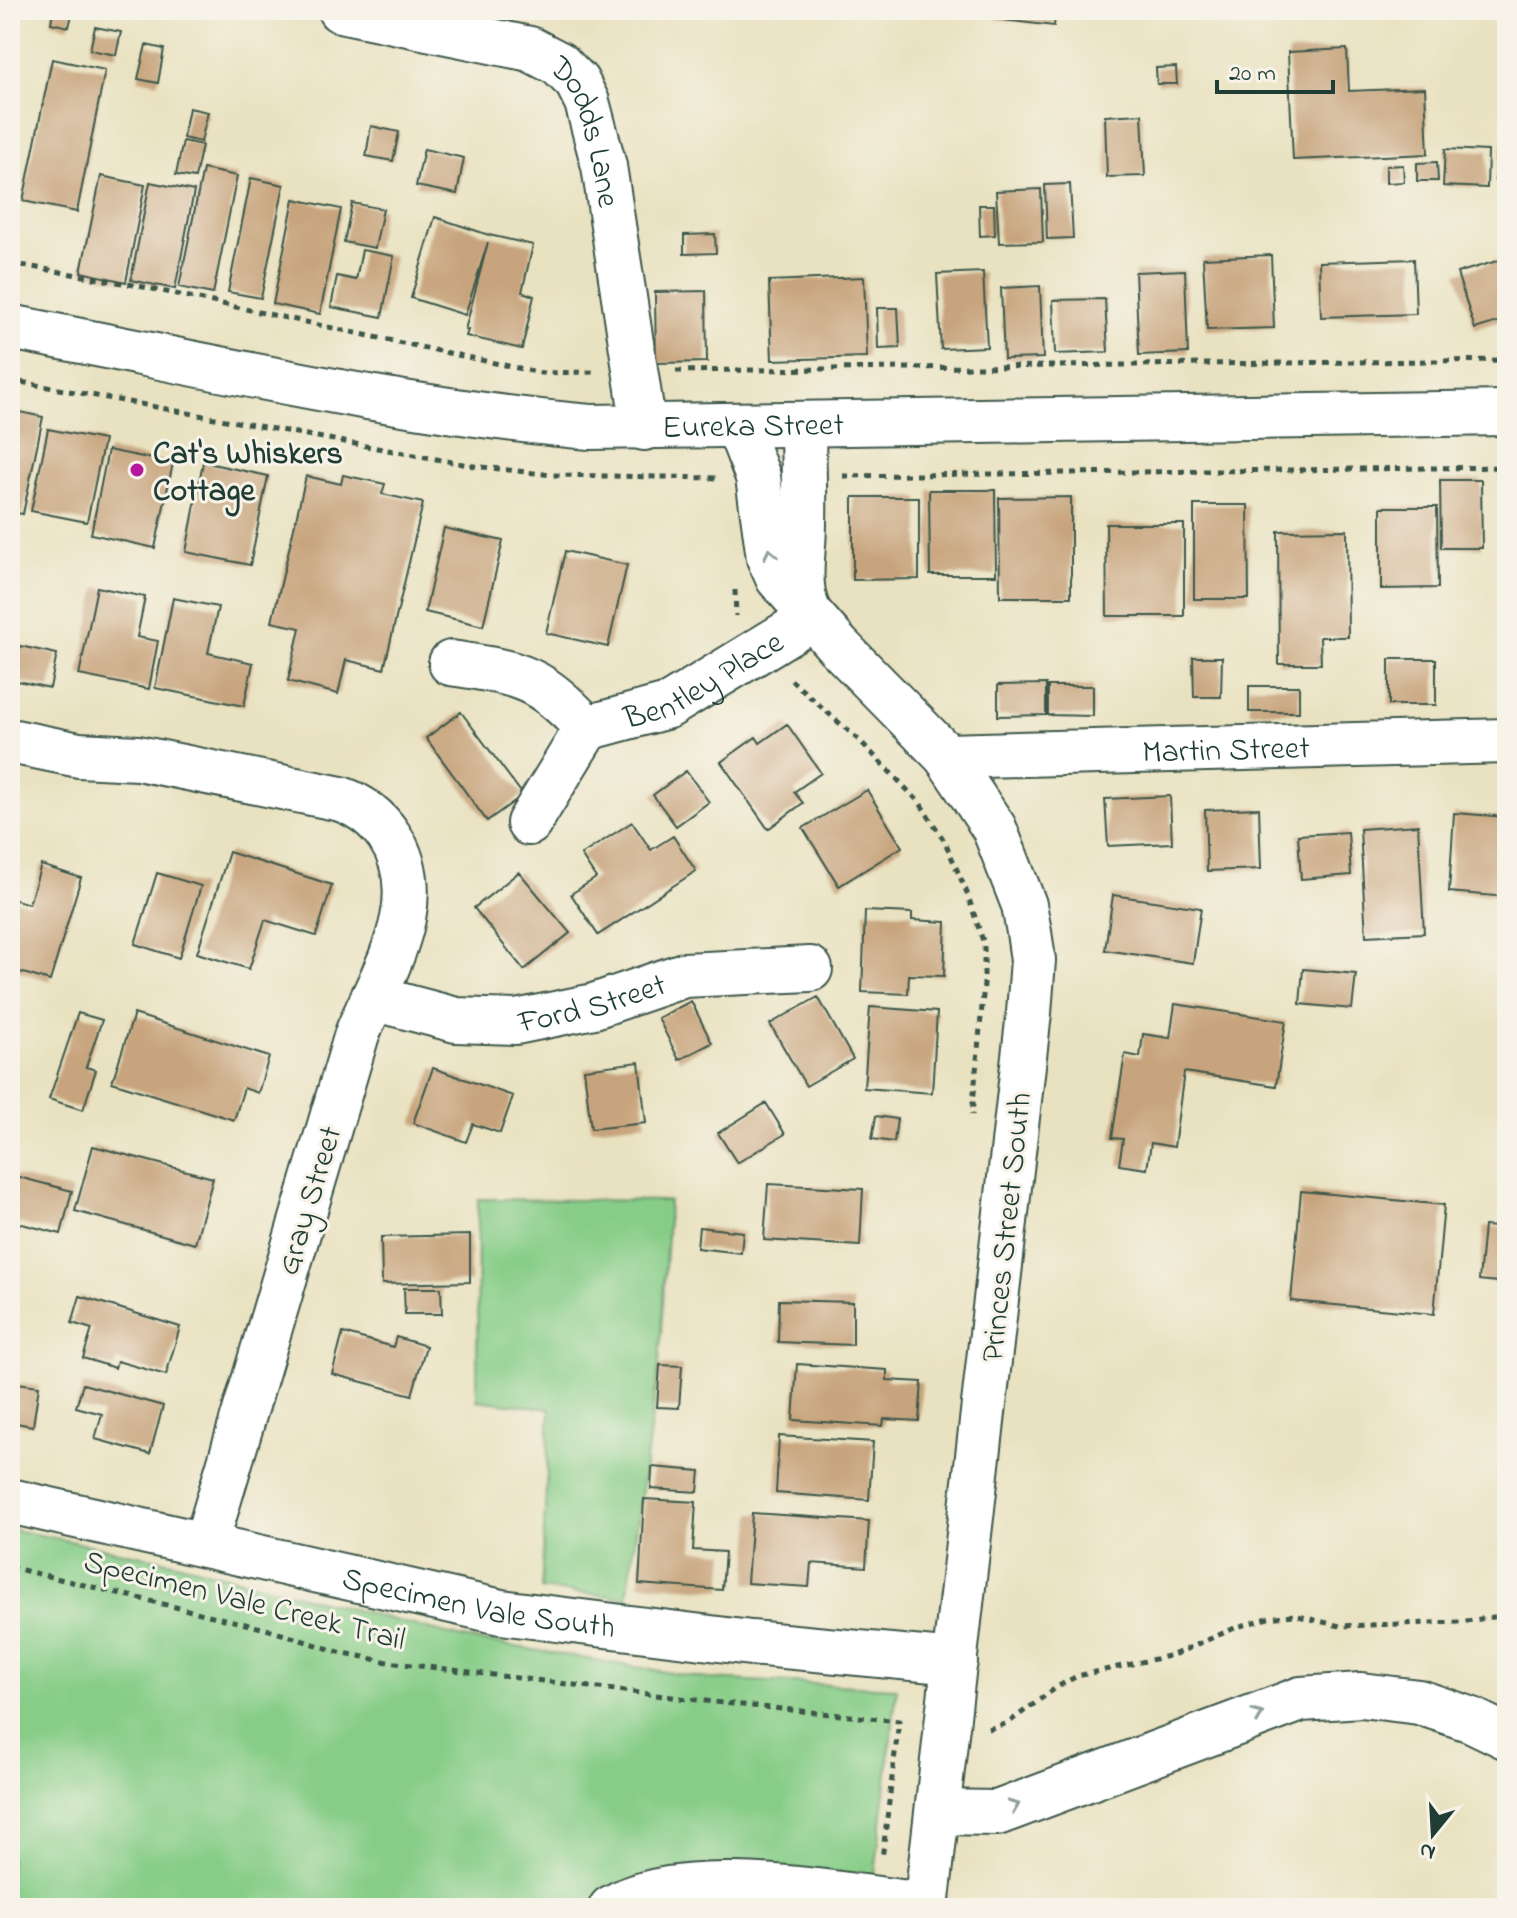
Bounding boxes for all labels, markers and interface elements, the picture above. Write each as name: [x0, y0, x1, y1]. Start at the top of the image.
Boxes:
scale bar: [1217, 44, 1333, 94]
street label: Dodds Lane: [536, 46, 630, 211]
text: 20 m: [1229, 57, 1276, 92]
street label: Eureka Street: [662, 403, 845, 453]
place label: Cat's Whiskers Cottage: [153, 432, 343, 517]
marker: Cat's Whiskers Cottage: [128, 461, 146, 479]
one-way arrow: [762, 548, 779, 562]
street label: Bentley Place: [618, 620, 794, 744]
street label: Martin Street: [1142, 726, 1311, 778]
street label: Ford Street: [513, 963, 673, 1048]
street label: Princes Street South: [971, 1090, 1046, 1365]
street label: Gray Street: [266, 1120, 356, 1281]
street label: Specimen Vale Creek Trail: [78, 1540, 410, 1665]
street label: Specimen Vale South: [337, 1557, 618, 1653]
one-way arrow: [1250, 1708, 1264, 1725]
north arrow: [1393, 1794, 1473, 1874]
one-way arrow: [1006, 1799, 1021, 1815]
text: N: [1416, 1833, 1440, 1868]

